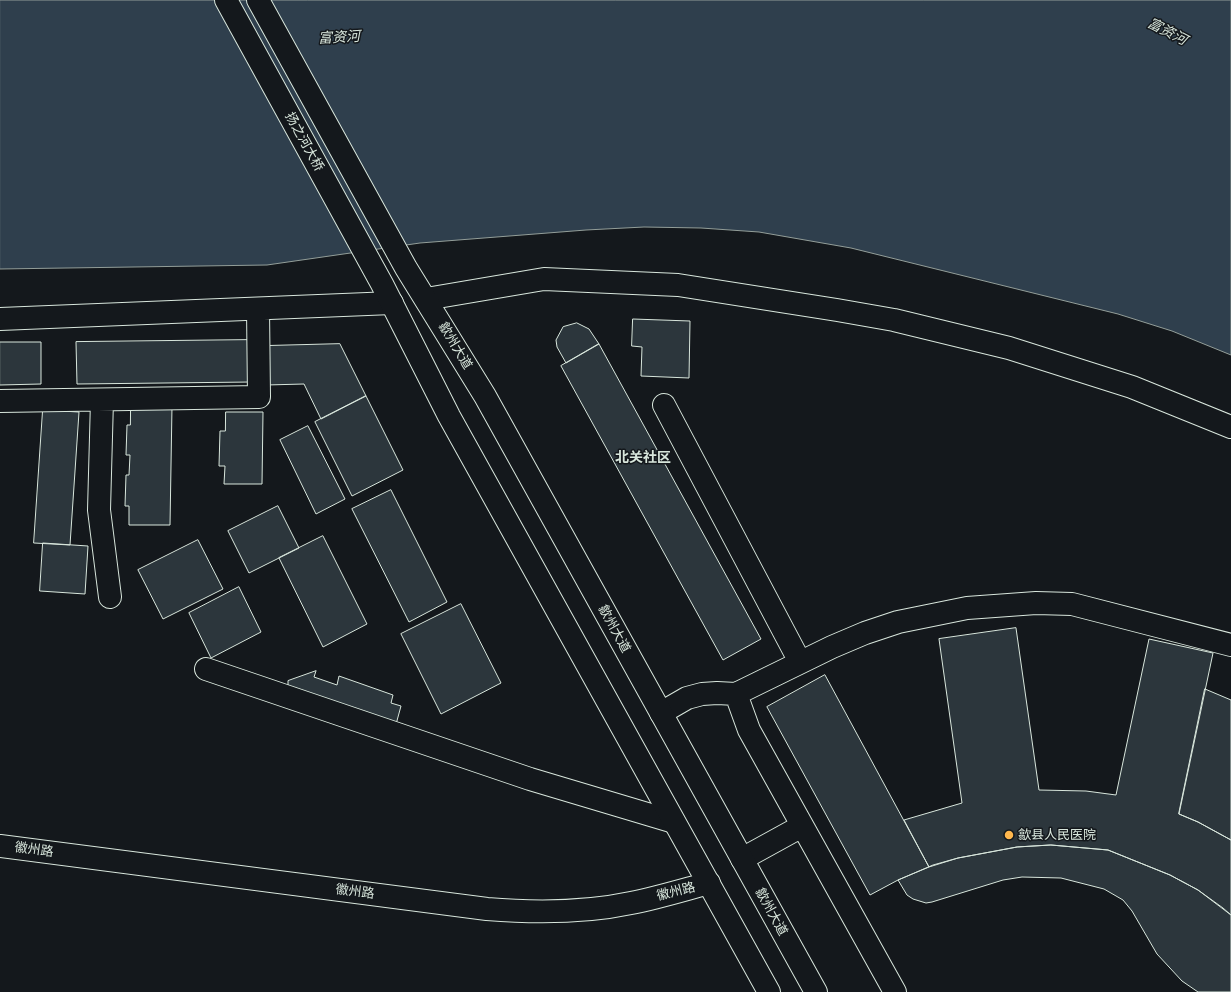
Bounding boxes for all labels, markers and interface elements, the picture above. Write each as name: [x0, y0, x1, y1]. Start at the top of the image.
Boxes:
water label: 富资河: [1144, 15, 1190, 49]
water label: 富资河: [318, 29, 360, 47]
street label: 扬之河大桥: [281, 110, 327, 174]
street label: 歙州大道: [435, 320, 475, 372]
district label: 北关社区: [615, 450, 671, 466]
street label: 歙州大道: [595, 602, 633, 656]
place label: 歙县人民医院: [1018, 827, 1096, 843]
marker: 歙县人民医院: [1003, 829, 1015, 841]
street label: 徽州路: [14, 840, 54, 860]
street label: 徽州路: [655, 880, 697, 904]
street label: 徽州路: [335, 882, 375, 902]
street label: 歙州大道: [752, 885, 790, 939]

